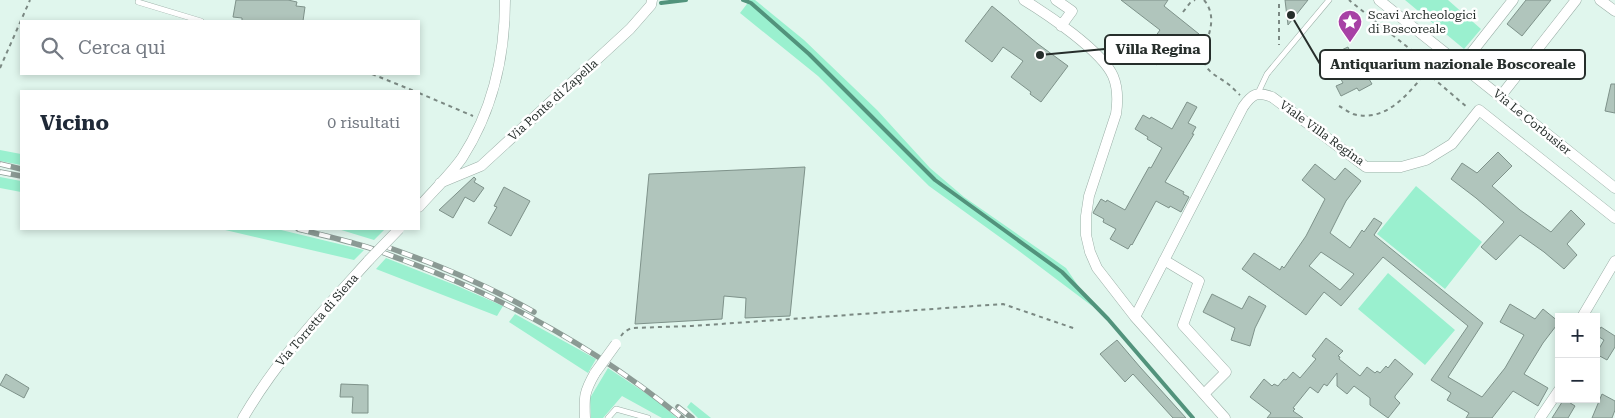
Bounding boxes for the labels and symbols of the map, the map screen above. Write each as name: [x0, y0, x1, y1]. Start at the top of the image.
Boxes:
place label: Scavi Archeologici di Boscoreale: [1368, 8, 1476, 36]
place icon: Scavi Archeologici di Boscoreale: [1337, 9, 1363, 43]
callout: Villa Regina: [1105, 35, 1210, 64]
text: Villa Regina: [1116, 41, 1201, 57]
callout: Antiquarium nazionale Boscoreale: [1320, 50, 1585, 79]
street label: Via Ponte di Zapella: [506, 56, 601, 144]
text: Antiquarium nazionale Boscoreale: [1330, 56, 1576, 72]
street label: Via Le Corbusier: [1490, 86, 1574, 158]
street label: Viale Villa Regina: [1277, 98, 1367, 169]
street label: Via Torretta di Siena: [273, 271, 361, 369]

